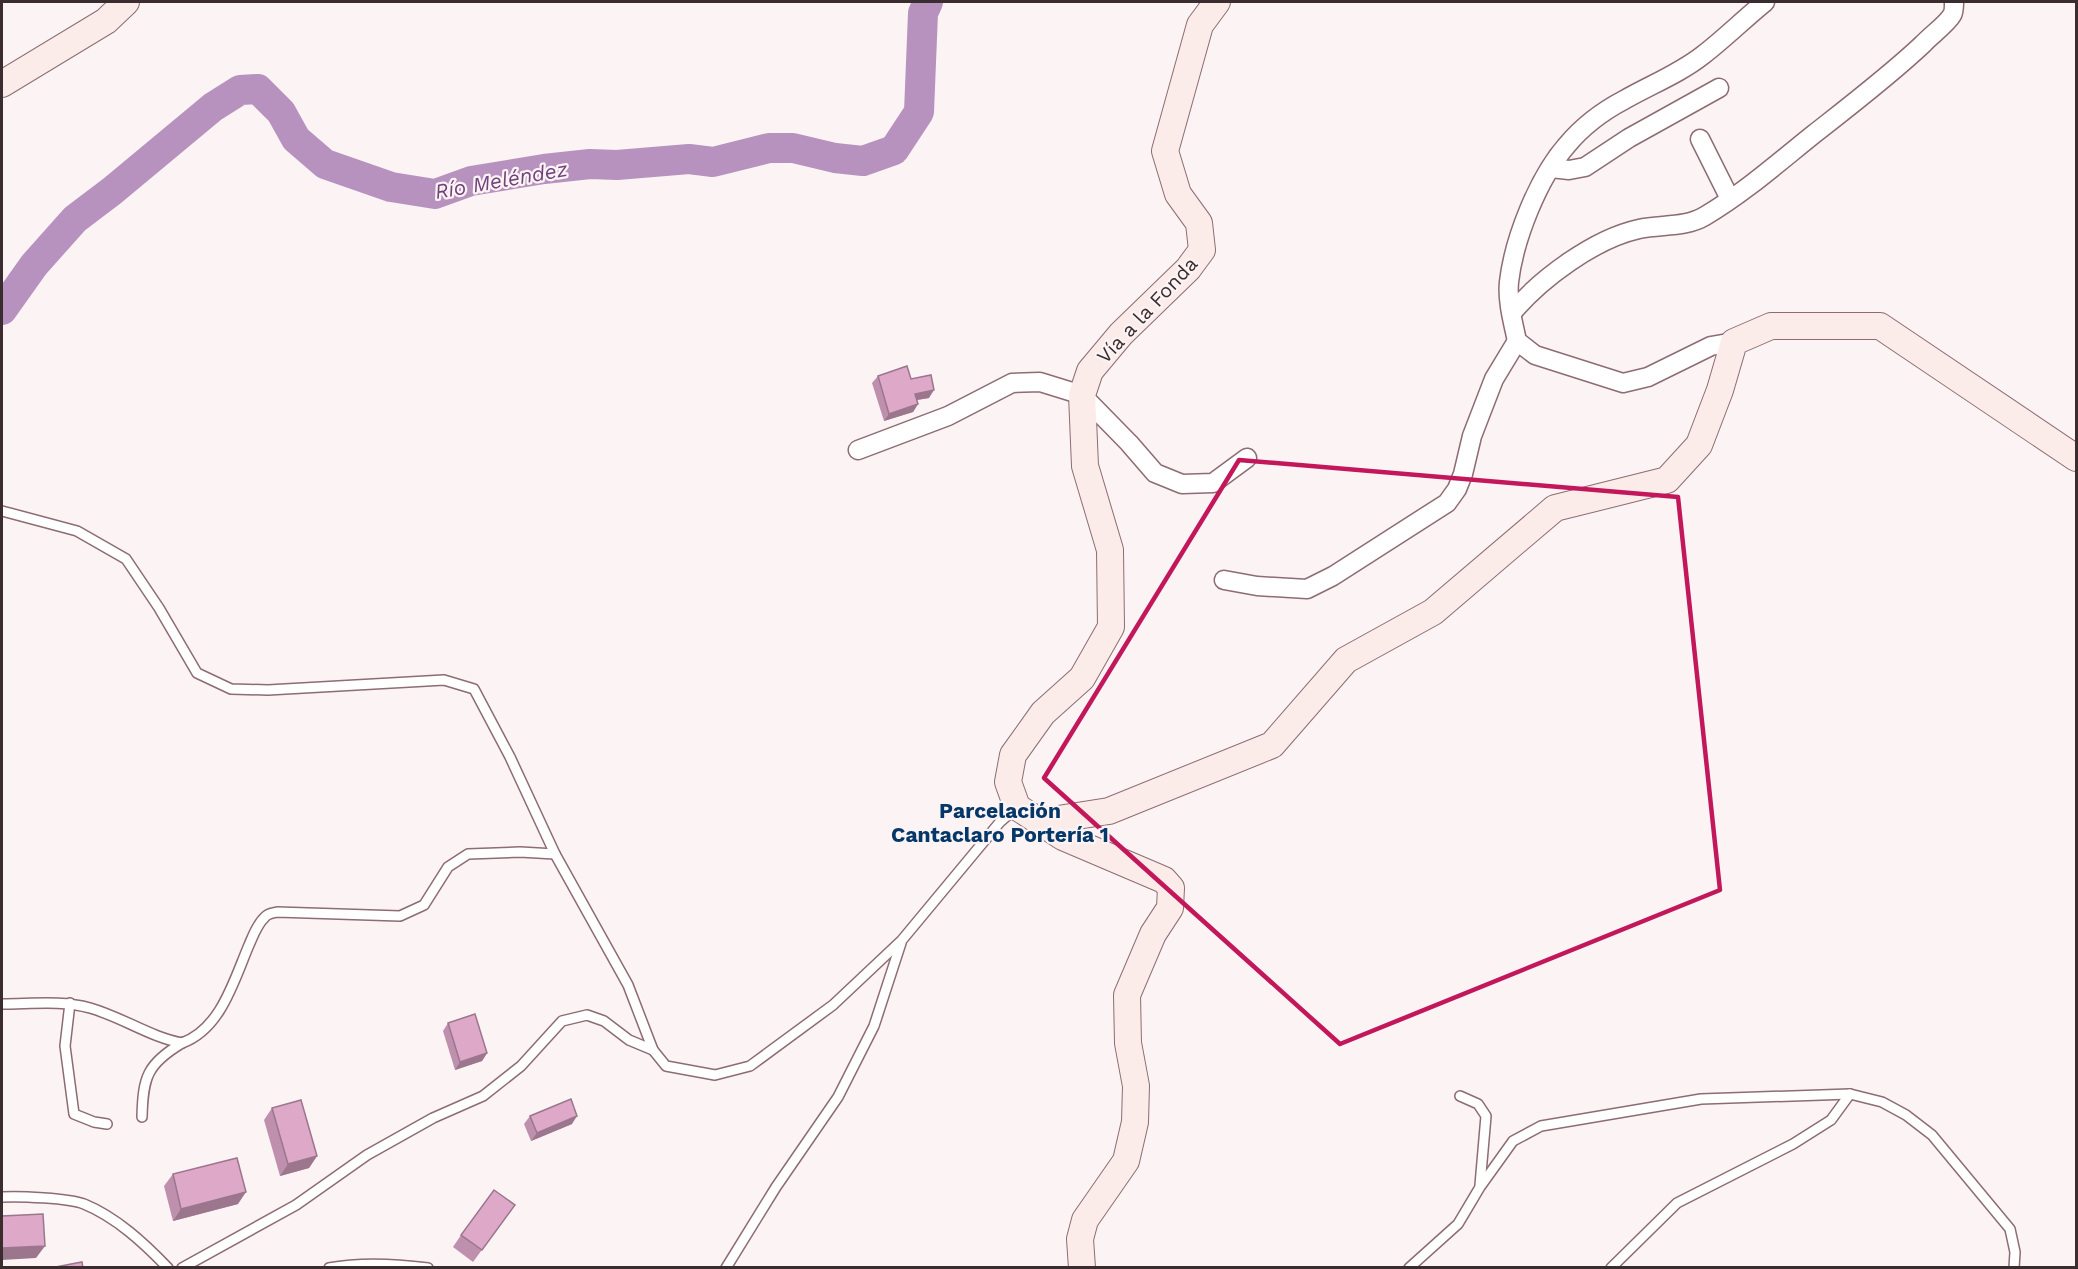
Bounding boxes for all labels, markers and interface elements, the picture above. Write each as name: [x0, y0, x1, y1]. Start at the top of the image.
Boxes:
water label: Río Meléndez: [433, 156, 569, 204]
street label: Vía a la Fonda: [1092, 252, 1202, 368]
district label: Parcelación Cantaclaro Portería 1: [891, 798, 1109, 847]

